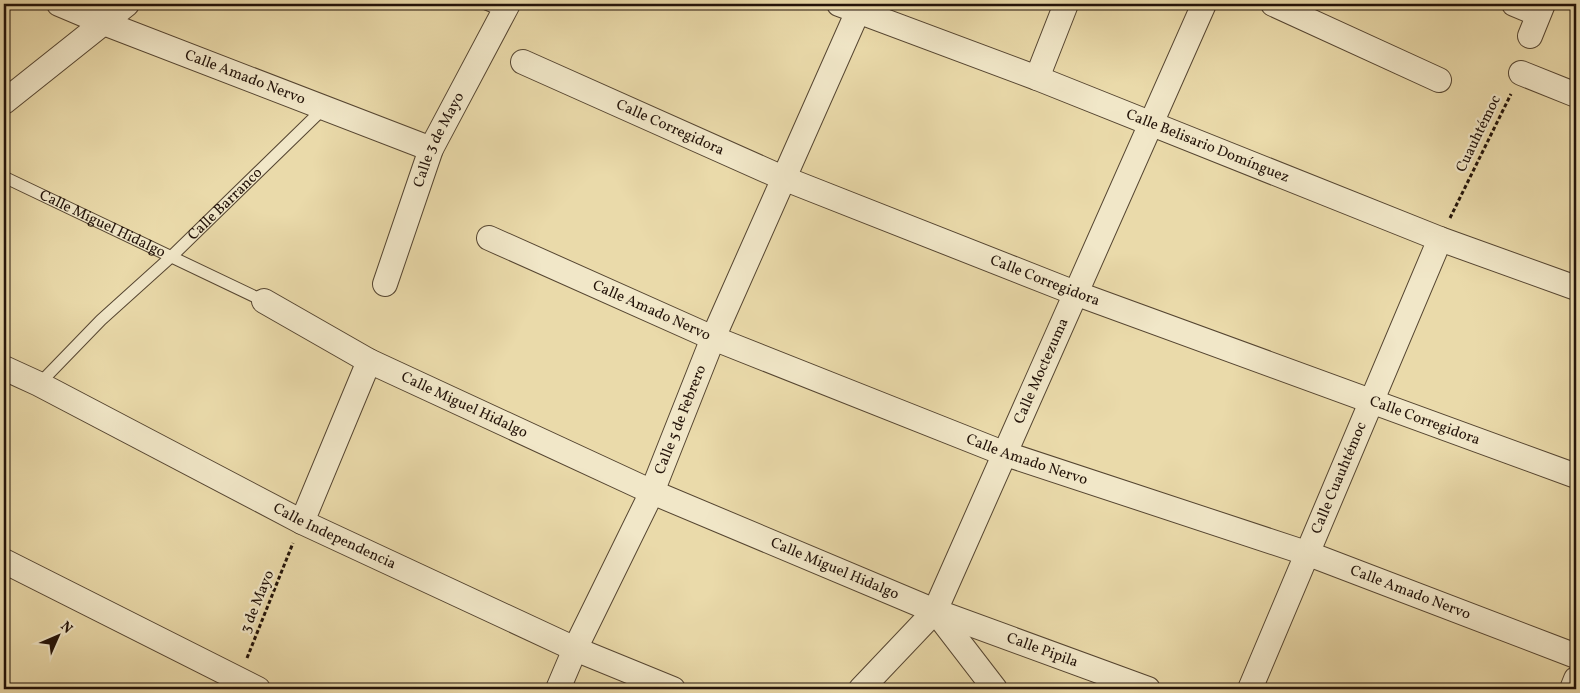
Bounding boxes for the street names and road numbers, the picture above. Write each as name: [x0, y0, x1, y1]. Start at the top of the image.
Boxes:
street label: Calle Amado Nervo: [182, 45, 308, 110]
street label: Calle 3 de Mayo: [408, 89, 470, 190]
street label: Cuauhtémoc: [1451, 92, 1507, 176]
street label: Calle Corregidora: [613, 94, 727, 161]
street label: Calle Belisario Domínguez: [1123, 104, 1292, 188]
street label: Calle Barranco: [183, 163, 267, 246]
street label: Calle Miguel Hidalgo: [36, 185, 169, 263]
street label: Calle Corregidora: [987, 250, 1103, 312]
street label: Calle Amado Nervo: [589, 275, 714, 346]
street label: Calle Moctezuma: [1009, 315, 1074, 427]
street label: Calle 5 de Febrero: [649, 362, 712, 478]
street label: Calle Miguel Hidalgo: [397, 367, 531, 444]
street label: Calle Corregidora: [1367, 391, 1483, 451]
street label: Calle Cuauhtémoc: [1306, 418, 1372, 537]
street label: Calle Amado Nervo: [963, 429, 1090, 491]
street label: Calle Independencia: [269, 498, 400, 575]
street label: Calle Miguel Hidalgo: [767, 532, 902, 605]
street label: Calle Amado Nervo: [1347, 560, 1474, 625]
street label: 3 de Mayo: [236, 567, 280, 637]
street label: Calle Pipila: [1004, 628, 1081, 673]

